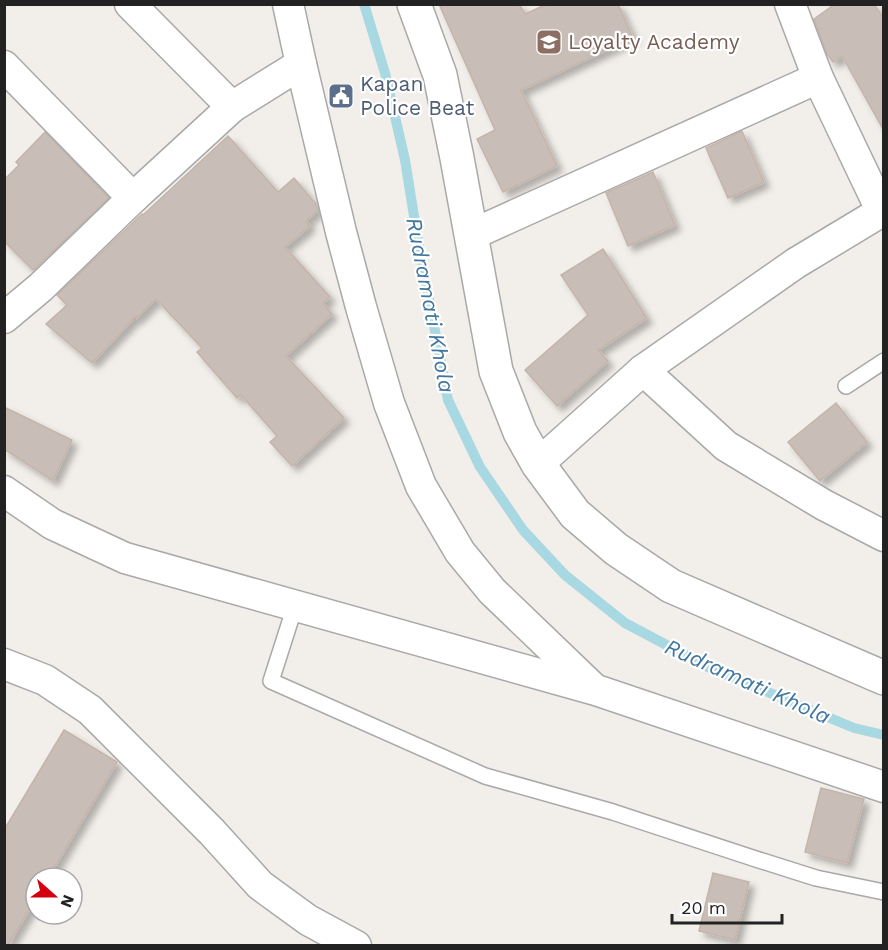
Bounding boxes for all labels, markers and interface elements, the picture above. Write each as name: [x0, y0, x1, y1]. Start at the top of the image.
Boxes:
school or university icon: Loyalty Academy: [534, 27, 564, 57]
place label: Loyalty Academy: [568, 29, 740, 54]
place label: Kapan Police Beat: [360, 71, 475, 120]
public building icon: Kapan Police Beat: [326, 81, 356, 111]
water label: Rudramati Khola: [401, 215, 460, 395]
water label: Rudramati Khola: [661, 634, 834, 729]
north arrow: [24, 866, 84, 926]
scale bar: [672, 887, 782, 925]
text: N: [57, 892, 79, 910]
text: 20 m: [681, 897, 726, 918]

